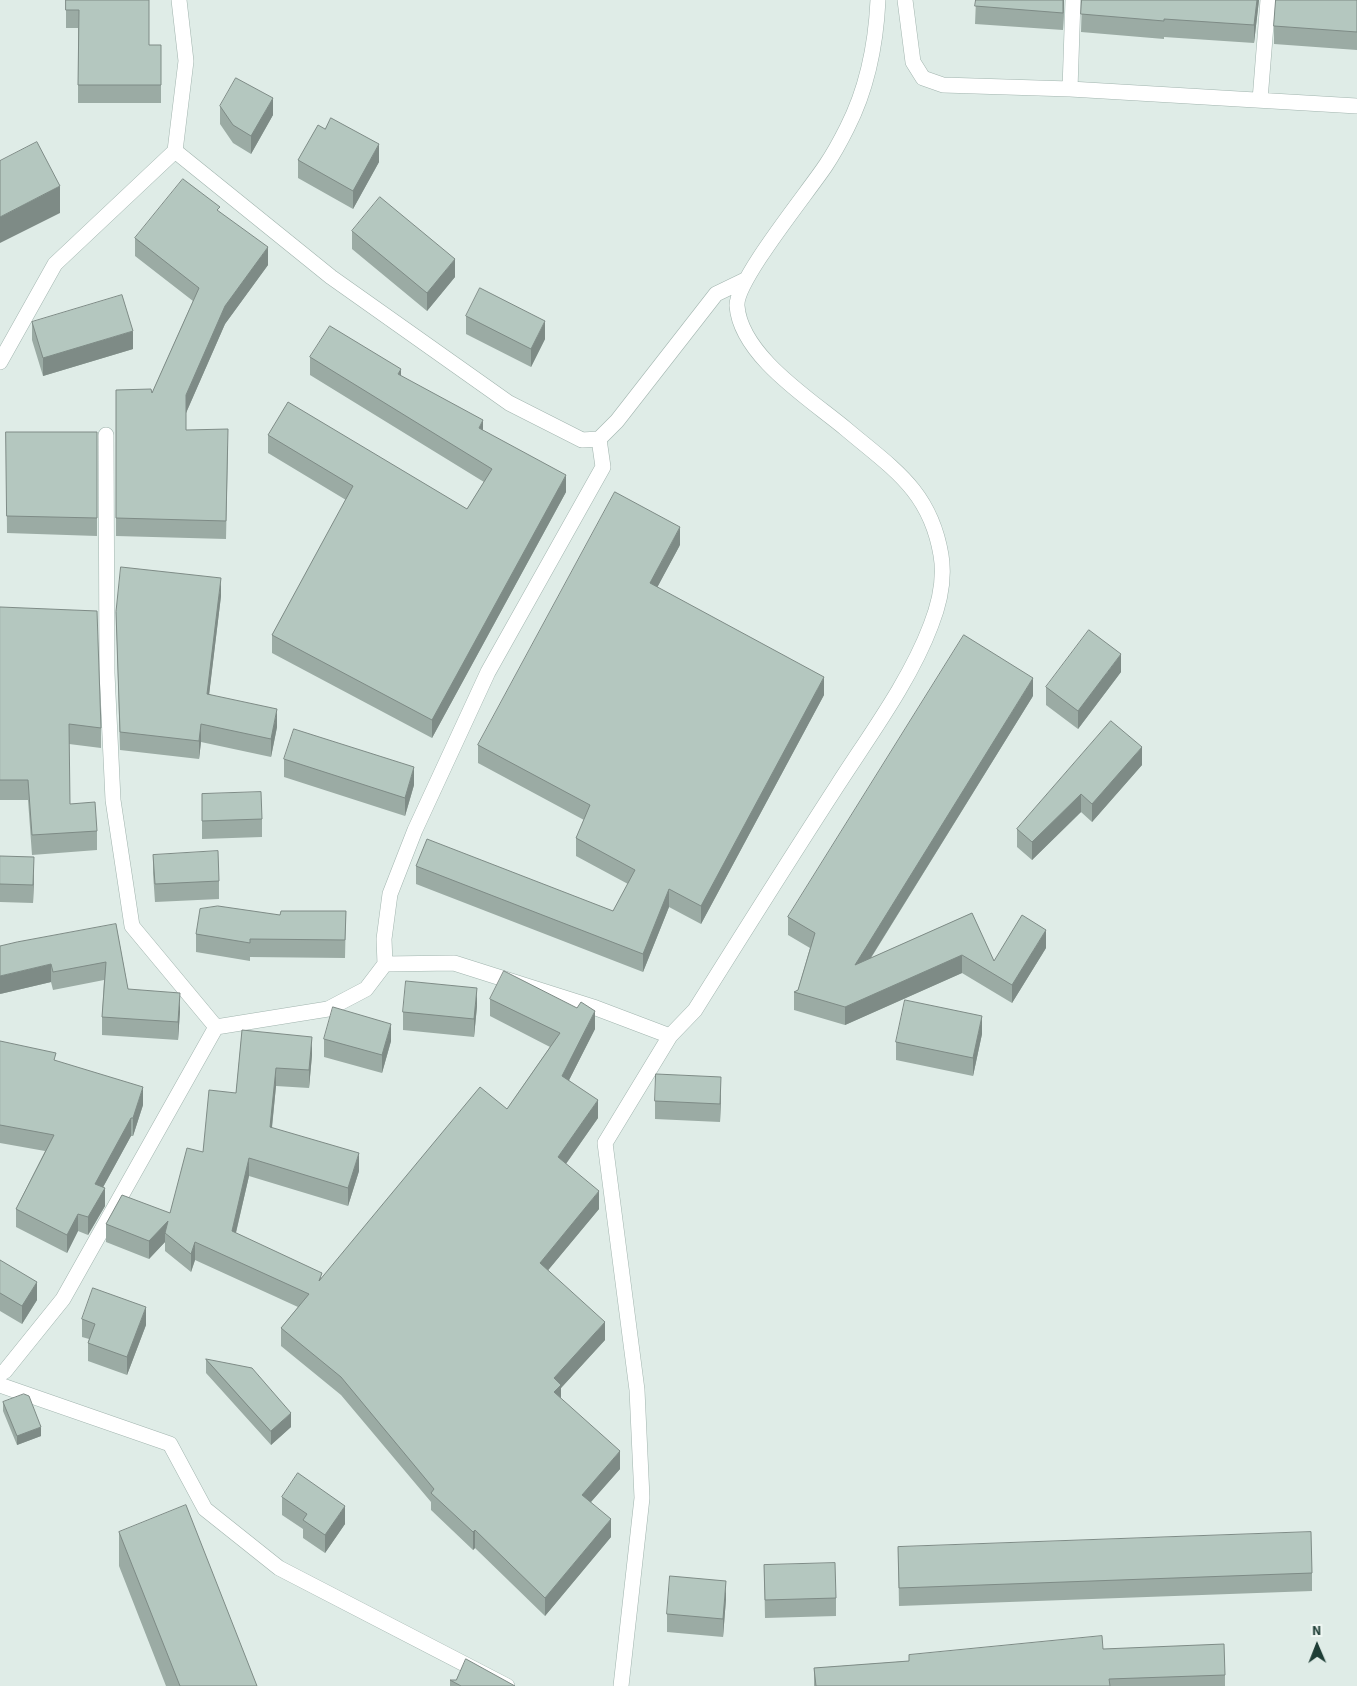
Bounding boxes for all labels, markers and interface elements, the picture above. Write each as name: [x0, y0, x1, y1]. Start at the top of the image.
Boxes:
north arrow: [1292, 1621, 1342, 1671]
text: N: [1312, 1621, 1322, 1641]

